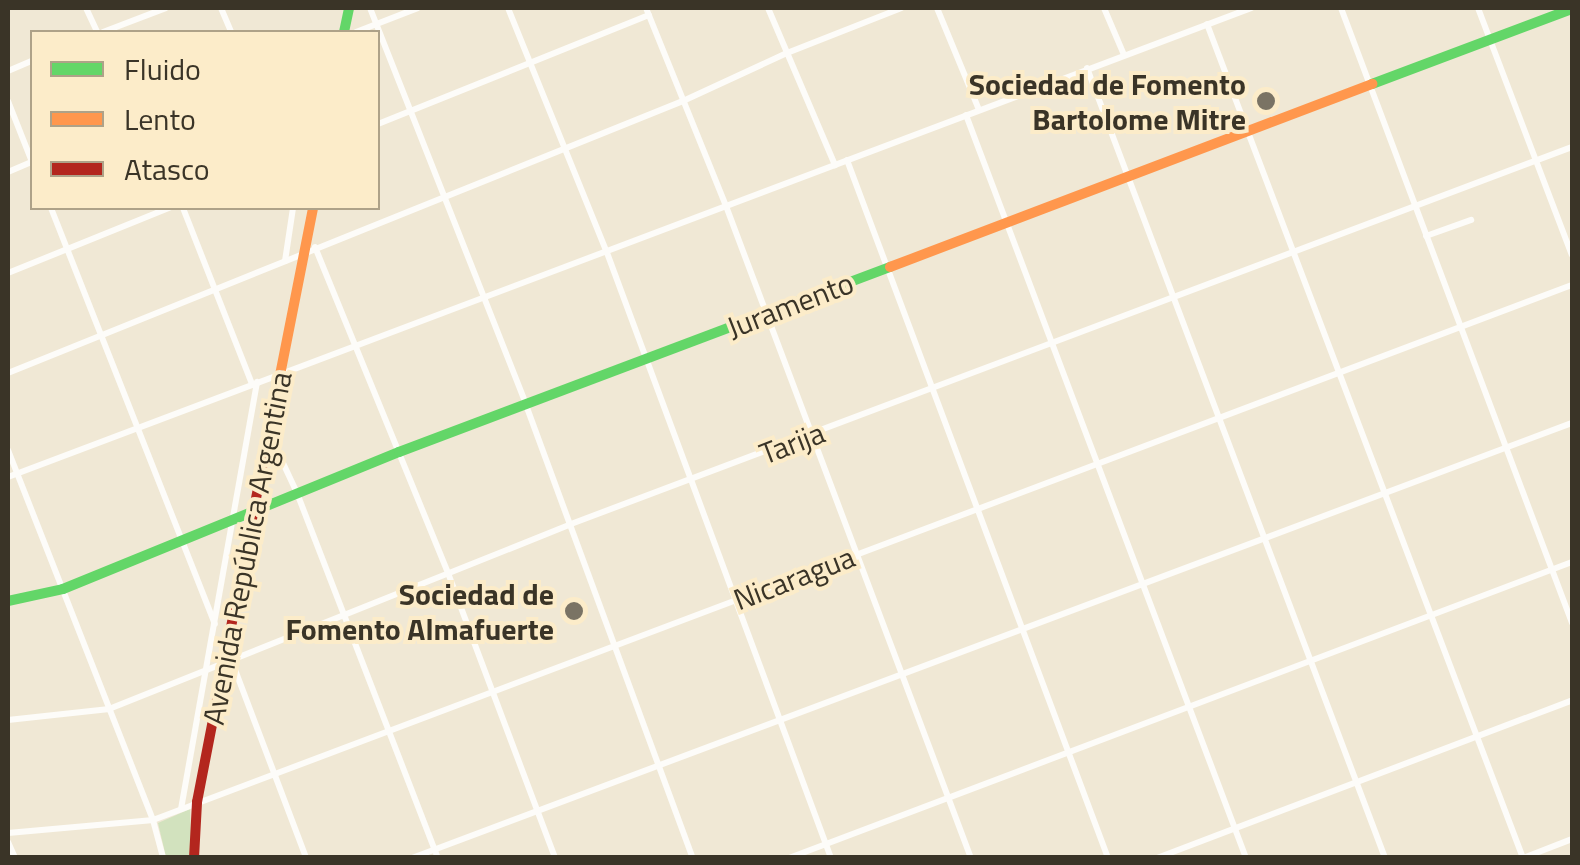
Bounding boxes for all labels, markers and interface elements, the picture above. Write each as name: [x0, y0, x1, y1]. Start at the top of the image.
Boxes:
legend: [30, 30, 380, 210]
text: Fluido: [124, 46, 201, 92]
place label: Sociedad de Fomento Bartolome Mitre: [969, 66, 1246, 136]
marker: Sociedad de Fomento Bartolome Mitre: [1255, 90, 1277, 112]
text: Lento: [124, 96, 196, 142]
text: Atasco: [124, 146, 210, 192]
street label: Juramento: [722, 264, 858, 346]
street label: Avenida República Argentina: [195, 368, 299, 728]
street label: Tarija: [754, 414, 830, 472]
street label: Nicaragua: [728, 538, 860, 618]
place label: Sociedad de Fomento Almafuerte: [285, 576, 554, 646]
marker: Sociedad de Fomento Almafuerte: [563, 600, 585, 622]

